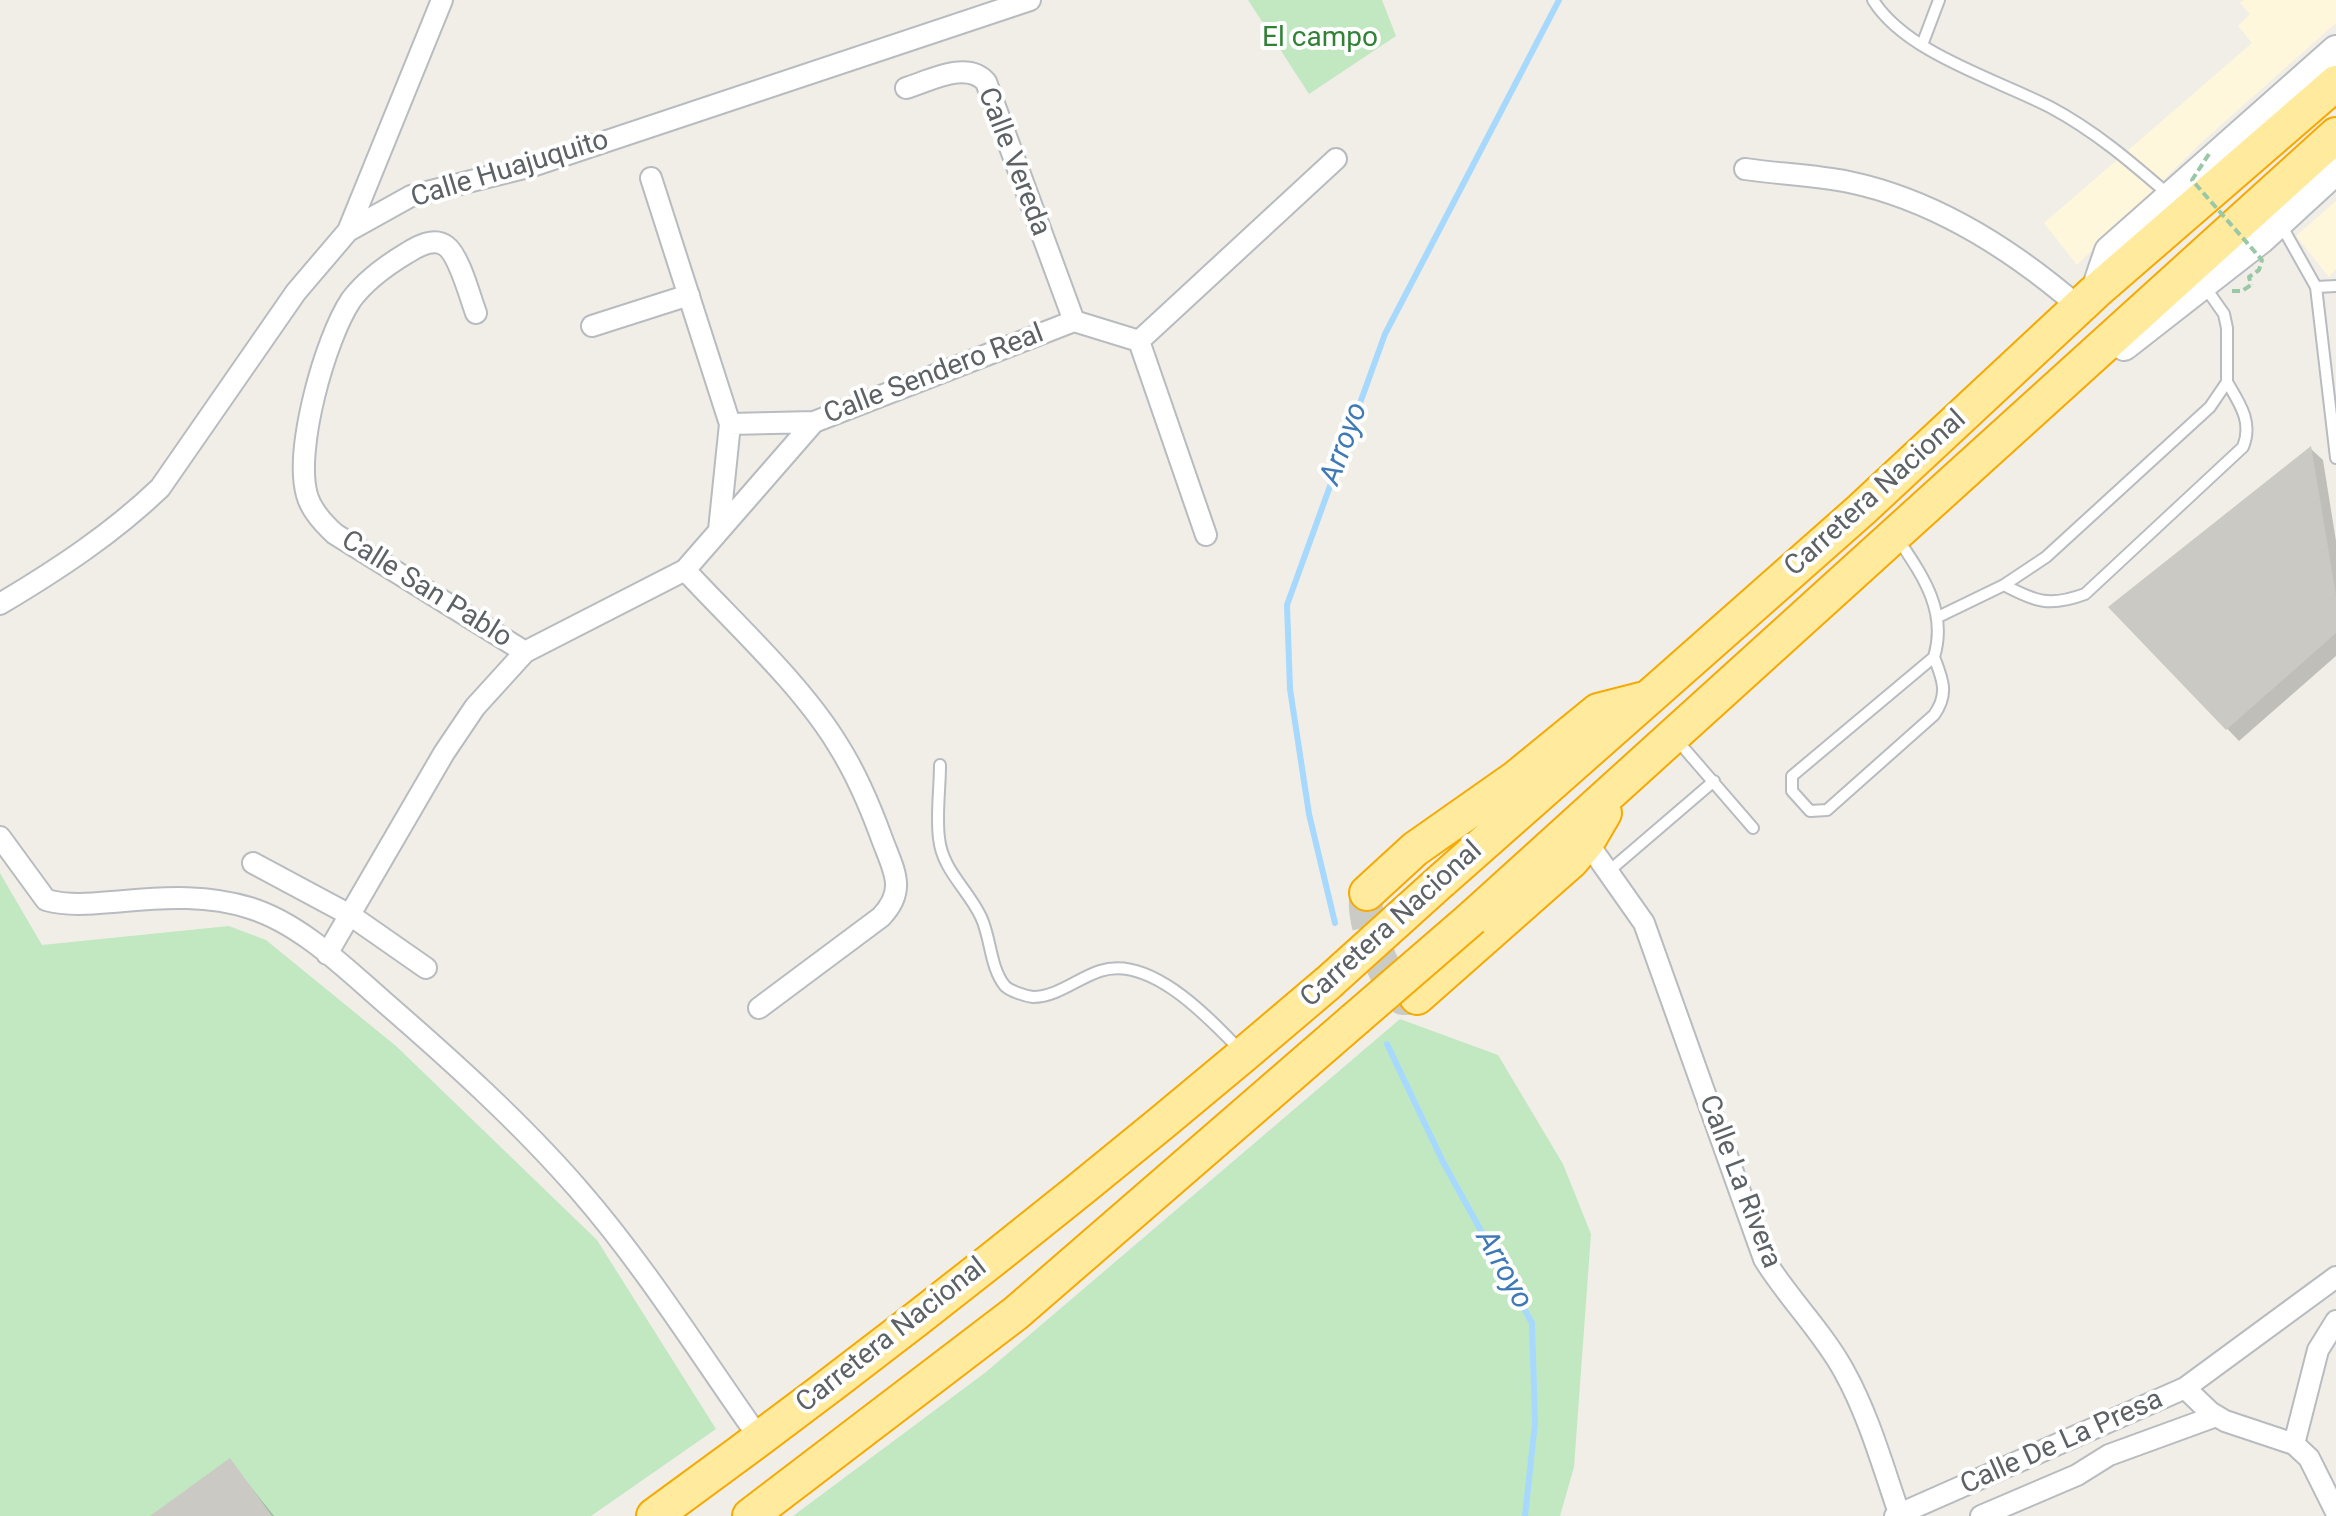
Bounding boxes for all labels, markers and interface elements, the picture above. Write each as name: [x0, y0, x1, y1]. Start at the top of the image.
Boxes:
park label: El campo: [1262, 22, 1378, 56]
street label: Calle Vereda: [969, 83, 1057, 241]
street label: Calle Huajuquito: [407, 124, 613, 216]
street label: Calle Sendero Real: [819, 318, 1049, 432]
water label: Arroyo: [1314, 398, 1376, 490]
street label: Carretera Nacional: [1778, 404, 1974, 584]
street label: Calle San Pablo: [335, 524, 517, 656]
street label: Carretera Nacional: [1294, 835, 1490, 1015]
street label: Calle La Rivera: [1691, 1091, 1787, 1273]
water label: Arroyo: [1467, 1224, 1539, 1316]
street label: Carretera Nacional: [790, 1251, 994, 1421]
street label: Calle De La Presa: [1956, 1383, 2168, 1503]

